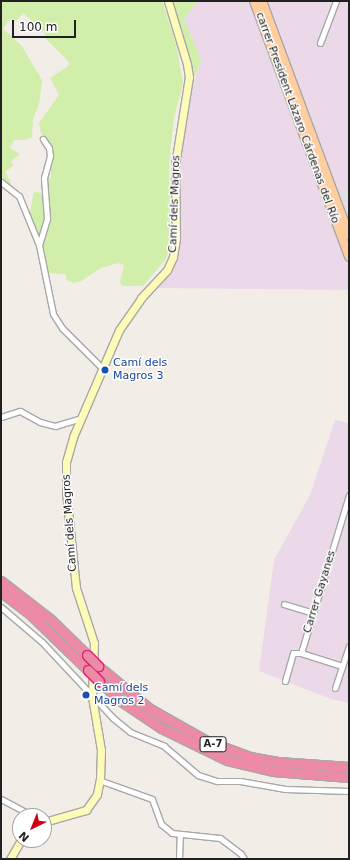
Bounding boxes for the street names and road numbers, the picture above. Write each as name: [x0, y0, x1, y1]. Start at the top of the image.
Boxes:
street label: carrer President Lázaro Cárdenas del Río: [252, 10, 342, 226]
street label: Camí dels Magros: [167, 155, 183, 253]
street label: Camí dels Magros: [60, 474, 80, 572]
street label: Carrer Gayanes: [301, 549, 339, 635]
road number: A-7: [199, 736, 227, 752]

